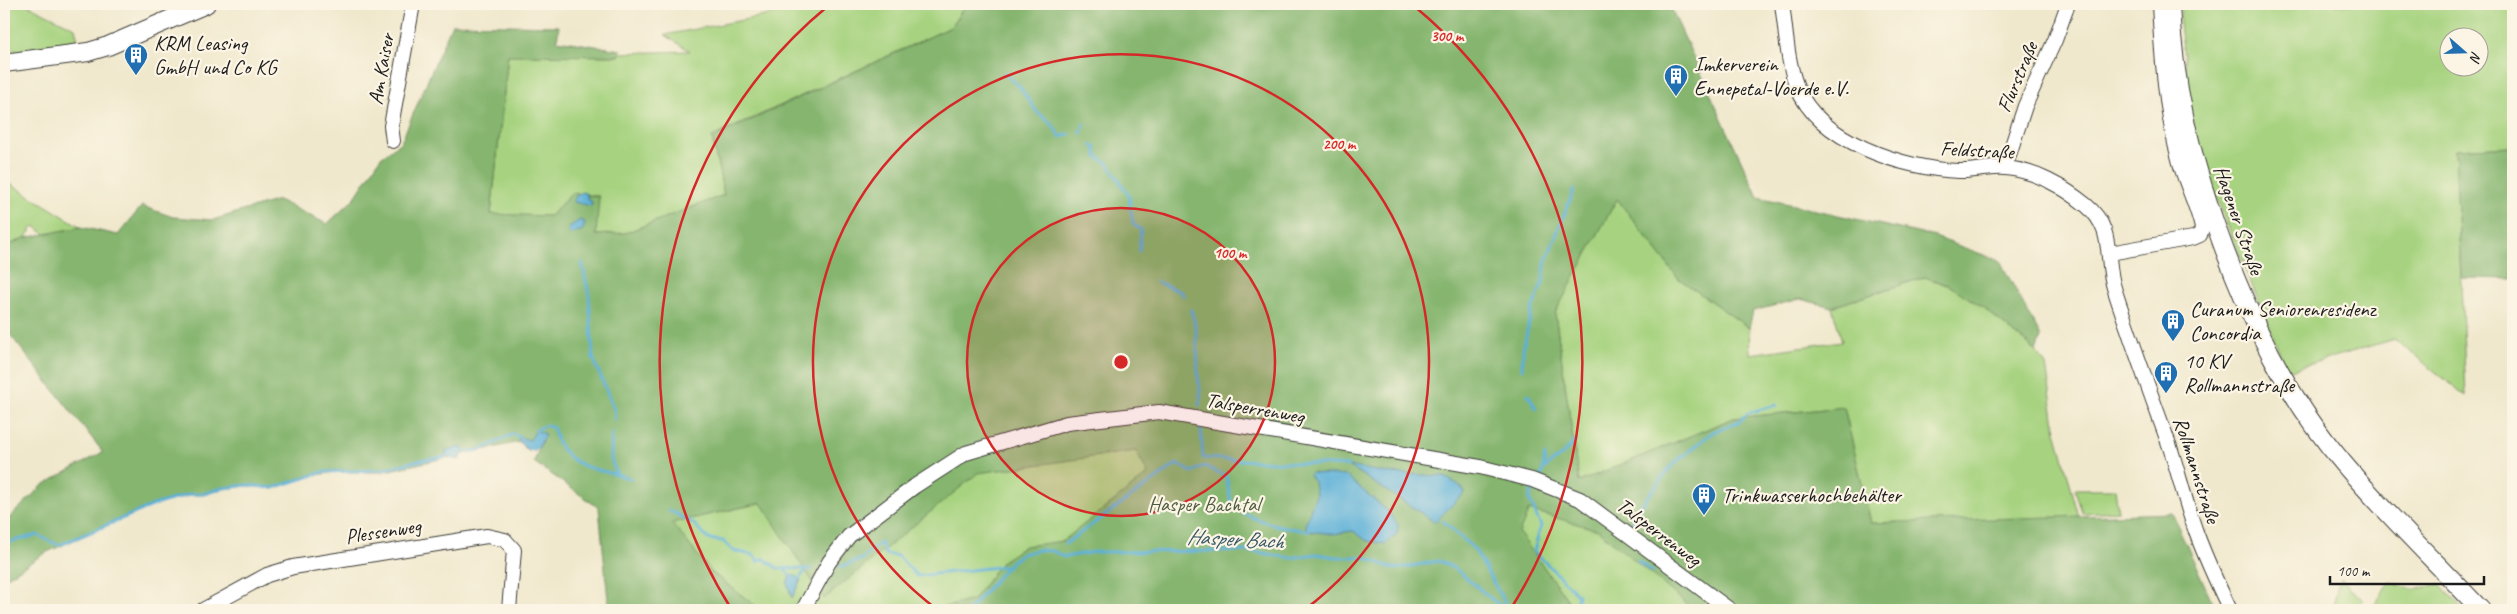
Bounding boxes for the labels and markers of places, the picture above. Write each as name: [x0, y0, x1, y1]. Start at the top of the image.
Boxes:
place label: KRM Leasing GmbH und Co KG: [154, 30, 279, 80]
building icon: KRM Leasing GmbH und Co KG: [123, 42, 149, 76]
place label: Imkerverein Ennepetal-Voerde e.V.: [1694, 51, 1849, 101]
building icon: Imkerverein Ennepetal-Voerde e.V.: [1663, 63, 1689, 97]
place label: Curanum Seniorenresidenz Concordia: [2190, 296, 2378, 346]
building icon: Curanum Seniorenresidenz Concordia: [2160, 308, 2186, 342]
place label: 10 KV Rollmannstraße: [2184, 348, 2296, 398]
centre of rings: [1112, 353, 1130, 371]
building icon: 10 KV Rollmannstraße: [2153, 360, 2179, 394]
building icon: Trinkwasserhochbehälter: [1691, 482, 1717, 516]
place label: Trinkwasserhochbehälter: [1722, 482, 1902, 508]

